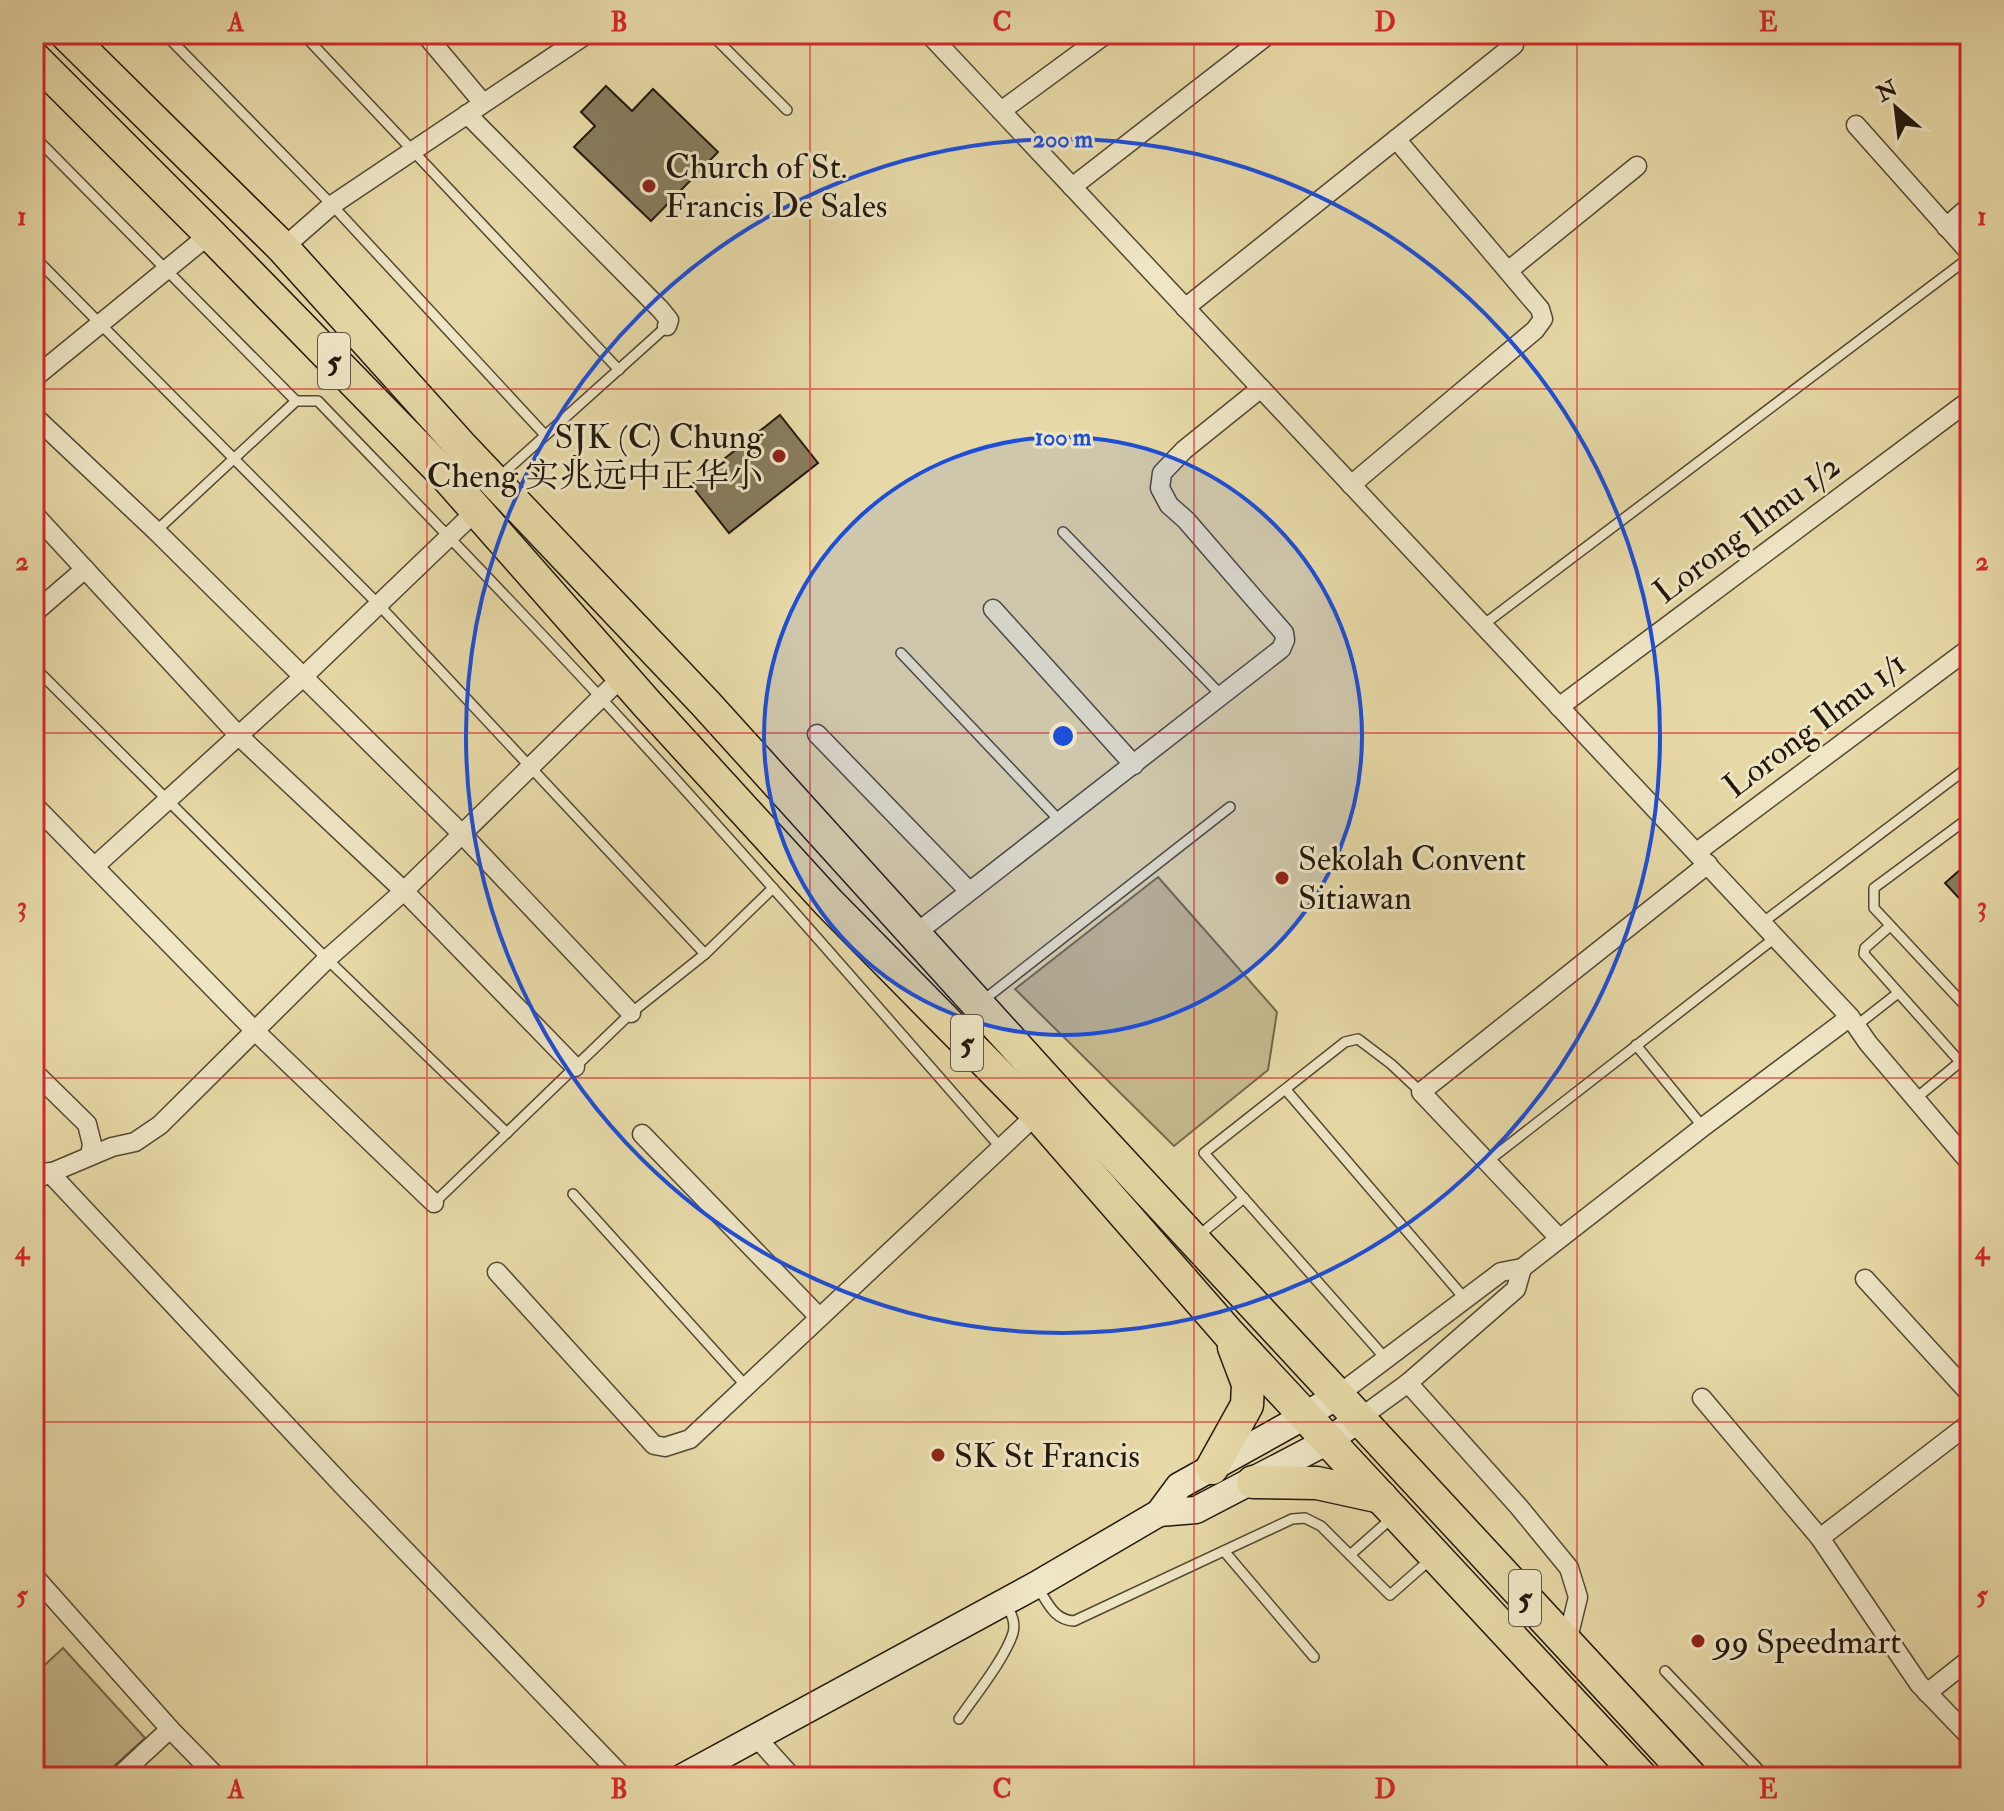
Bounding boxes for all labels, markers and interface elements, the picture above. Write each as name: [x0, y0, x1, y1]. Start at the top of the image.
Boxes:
text: A: [227, 7, 245, 39]
text: B: [610, 7, 628, 39]
text: C: [992, 7, 1012, 39]
text: D: [1374, 7, 1396, 39]
text: E: [1759, 7, 1778, 39]
north arrow: [1856, 68, 1936, 148]
text: N: [1871, 74, 1903, 109]
text: 200 m: [1033, 124, 1094, 155]
place label: Church of St. Francis De Sales: [665, 146, 888, 228]
marker: Church of St. Francis De Sales: [640, 177, 658, 195]
text: 1: [17, 201, 27, 233]
text: 1: [1977, 201, 1987, 233]
road number: 5: [318, 333, 350, 389]
place label: SJK (C) Chung Cheng 实兆远中正华小: [427, 416, 764, 498]
text: 100 m: [1035, 422, 1092, 453]
street label: Lorong Ilmu 1/2: [1645, 445, 1849, 613]
marker: SJK (C) Chung Cheng 实兆远中正华小: [770, 447, 788, 465]
text: 2: [15, 546, 29, 578]
text: 2: [1975, 546, 1989, 578]
street label: Lorong Ilmu 1/1: [1715, 642, 1915, 808]
centre of rings: [1049, 722, 1077, 750]
place label: Sekolah Convent Sitiawan: [1298, 838, 1526, 920]
marker: Sekolah Convent Sitiawan: [1273, 869, 1291, 887]
text: 3: [17, 891, 27, 923]
text: 3: [1977, 891, 1987, 923]
road number: 5: [951, 1015, 983, 1071]
text: 4: [14, 1235, 31, 1267]
text: 4: [1974, 1235, 1991, 1267]
place label: SK St Francis: [954, 1435, 1140, 1478]
marker: SK St Francis: [929, 1446, 947, 1464]
road number: 5: [1509, 1570, 1541, 1626]
text: 5: [16, 1580, 28, 1612]
text: 5: [1976, 1580, 1988, 1612]
place label: 99 Speedmart: [1711, 1621, 1901, 1664]
marker: 99 Speedmart: [1689, 1632, 1707, 1650]
text: A: [227, 1774, 245, 1806]
text: B: [610, 1774, 628, 1806]
text: C: [992, 1774, 1012, 1806]
text: D: [1374, 1774, 1396, 1806]
text: E: [1759, 1774, 1778, 1806]

